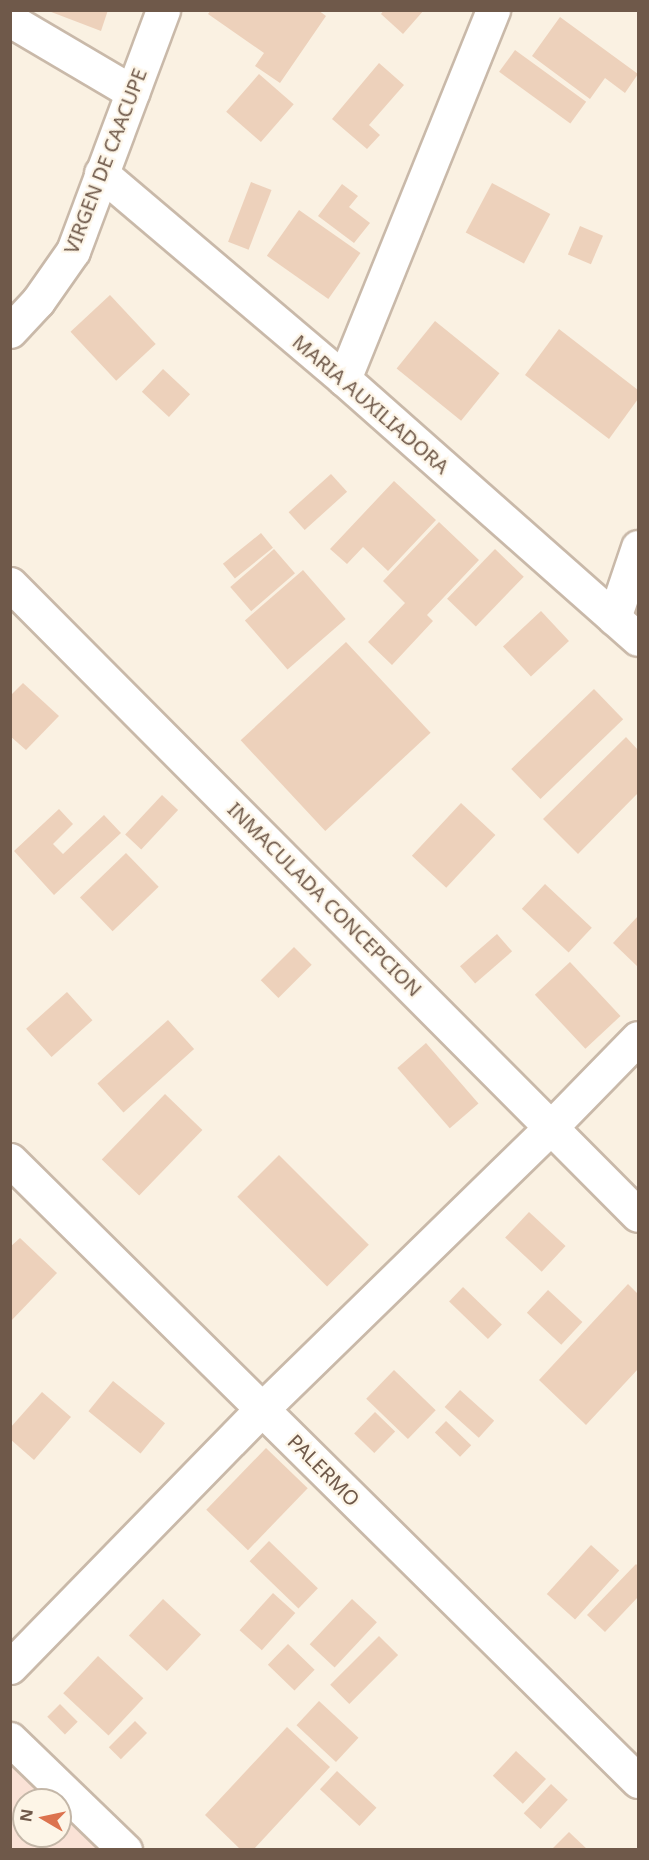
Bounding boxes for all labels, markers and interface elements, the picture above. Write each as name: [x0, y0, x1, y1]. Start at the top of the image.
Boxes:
street label: VIRGEN DE CAACUPE: [59, 65, 151, 257]
street label: MARIA AUXILIADORA: [288, 330, 454, 478]
street label: INMACULADA CONCEPCION: [223, 797, 427, 1001]
street label: PALERMO: [283, 1429, 365, 1511]
north arrow: [12, 1788, 72, 1848]
text: N: [14, 1807, 38, 1824]

